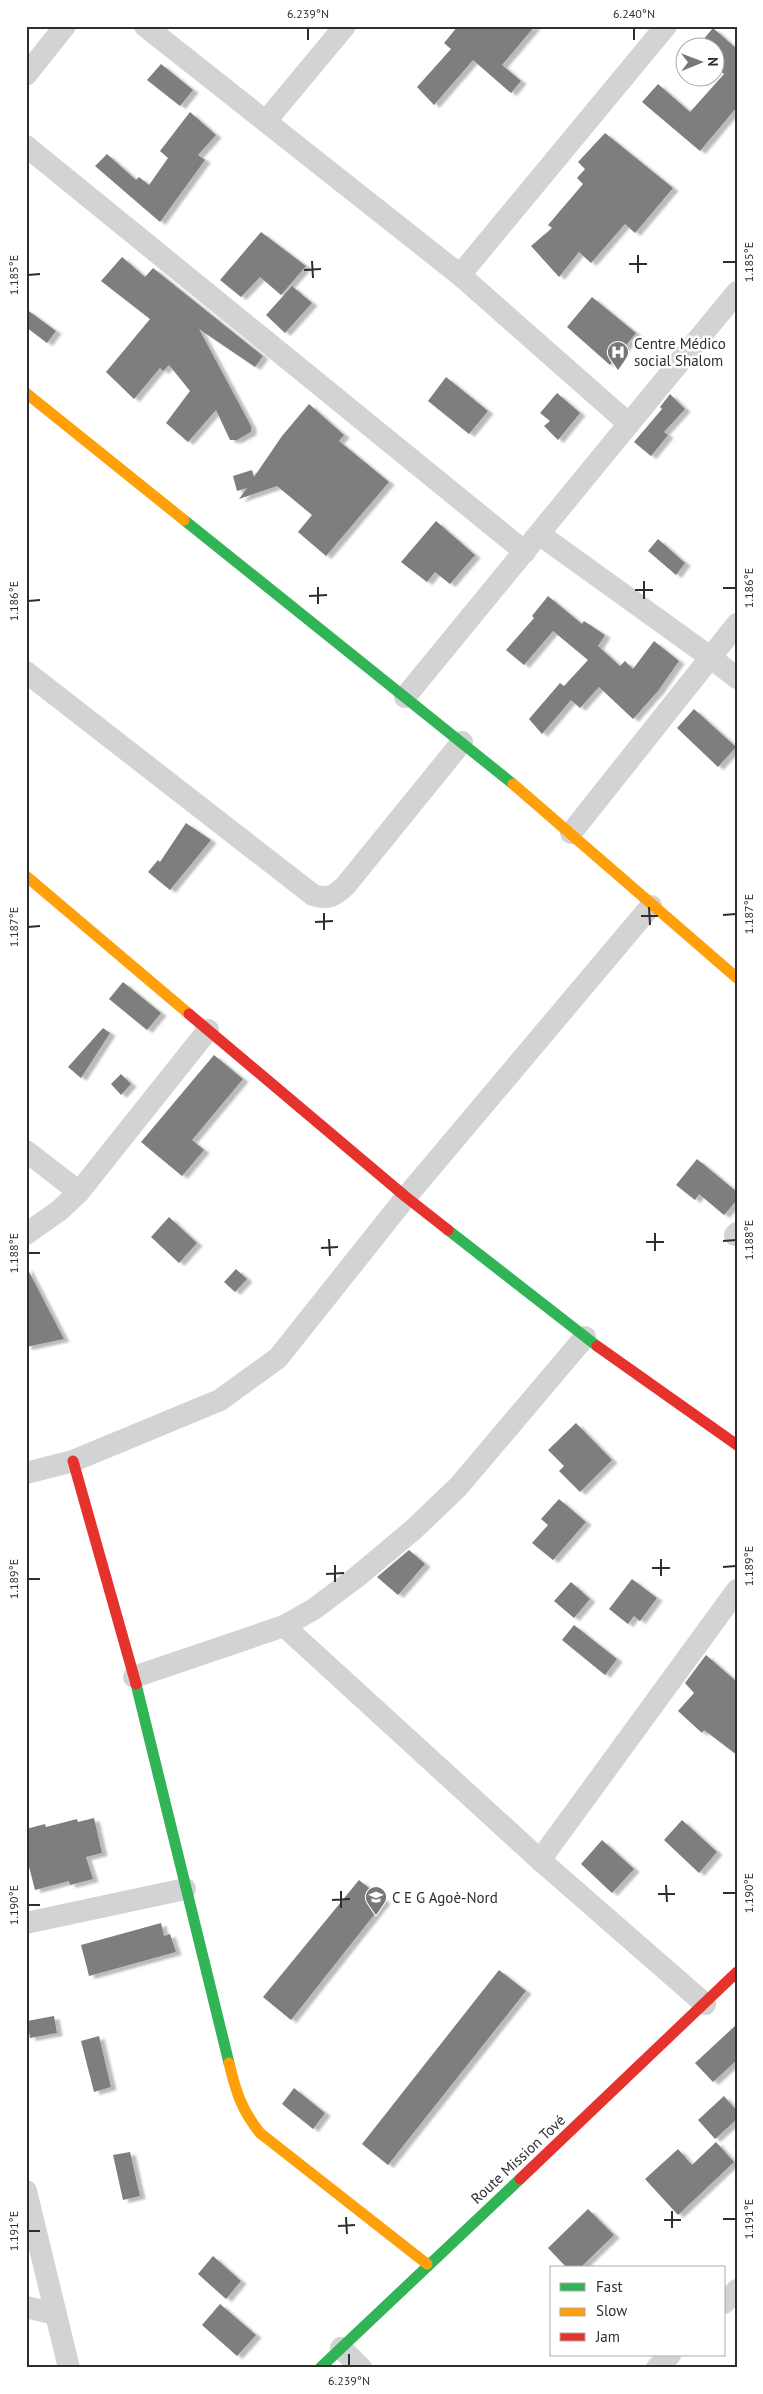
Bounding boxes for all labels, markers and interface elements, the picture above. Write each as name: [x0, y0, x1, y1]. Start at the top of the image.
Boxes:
text: 6.239°N: [287, 6, 329, 21]
text: 6.240°N: [613, 6, 655, 21]
north arrow: [676, 38, 726, 88]
text: N: [704, 57, 722, 67]
text: 1.185°E: [741, 242, 756, 282]
text: 1.185°E: [6, 255, 21, 295]
place label: Centre Médico social Shalom: [634, 334, 726, 370]
hospital icon: Centre Médico social Shalom: [606, 340, 630, 371]
text: 1.186°E: [741, 568, 756, 608]
text: 1.186°E: [6, 581, 21, 621]
text: 1.187°E: [741, 894, 756, 934]
text: 1.187°E: [6, 907, 21, 947]
text: 1.188°E: [741, 1220, 756, 1260]
text: 1.188°E: [6, 1233, 21, 1273]
text: 1.189°E: [741, 1546, 756, 1586]
text: 1.189°E: [6, 1559, 21, 1599]
text: 1.190°E: [741, 1873, 756, 1913]
text: 1.190°E: [6, 1885, 21, 1925]
school or university icon: C E G Agoè-Nord: [364, 1885, 388, 1916]
place label: C E G Agoè-Nord: [392, 1888, 498, 1907]
street label: Route Mission Tové: [467, 2110, 569, 2208]
text: 1.191°E: [741, 2199, 756, 2239]
text: 1.191°E: [6, 2211, 21, 2251]
legend: [550, 2266, 726, 2356]
text: Fast: [596, 2277, 623, 2296]
text: Slow: [596, 2301, 627, 2320]
text: Jam: [595, 2327, 620, 2346]
text: 6.239°N: [328, 2373, 370, 2388]

